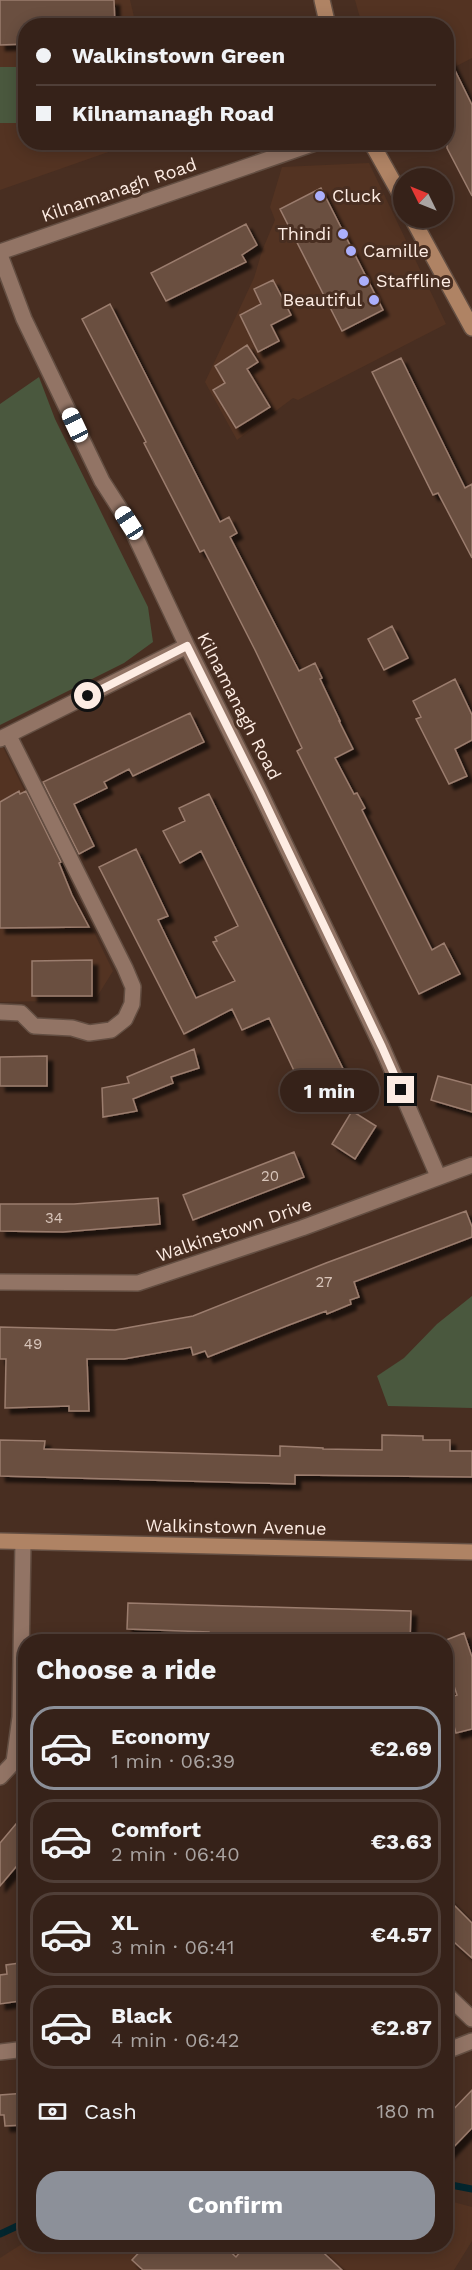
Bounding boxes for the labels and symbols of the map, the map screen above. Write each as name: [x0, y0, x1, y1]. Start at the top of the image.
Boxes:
street label: Kilnamanagh Road: [38, 153, 199, 226]
north arrow: [393, 168, 453, 228]
place label: Cluck: [332, 185, 381, 206]
marker: Cluck: [313, 189, 327, 203]
place label: Thindi: [277, 223, 331, 244]
marker: Thindi: [336, 227, 350, 241]
place label: Camille: [363, 240, 429, 261]
marker: Camille: [344, 244, 358, 258]
place label: Staffline: [376, 270, 451, 291]
marker: Staffline: [357, 274, 371, 288]
place label: Beautiful: [283, 289, 362, 310]
marker: Beautiful: [367, 293, 381, 307]
car: [59, 405, 91, 445]
car: [112, 503, 146, 543]
street label: Kilnamanagh Road: [193, 628, 286, 783]
route start: [74, 682, 101, 709]
callout: 1 min: [281, 1069, 380, 1111]
route end: [387, 1076, 414, 1103]
house number: 20: [261, 1167, 279, 1185]
street label: Walkinstown Drive: [153, 1193, 314, 1266]
house number: 34: [45, 1209, 63, 1227]
house number: 27: [316, 1273, 332, 1291]
house number: 49: [24, 1335, 42, 1353]
street label: Walkinstown Avenue: [145, 1514, 327, 1539]

